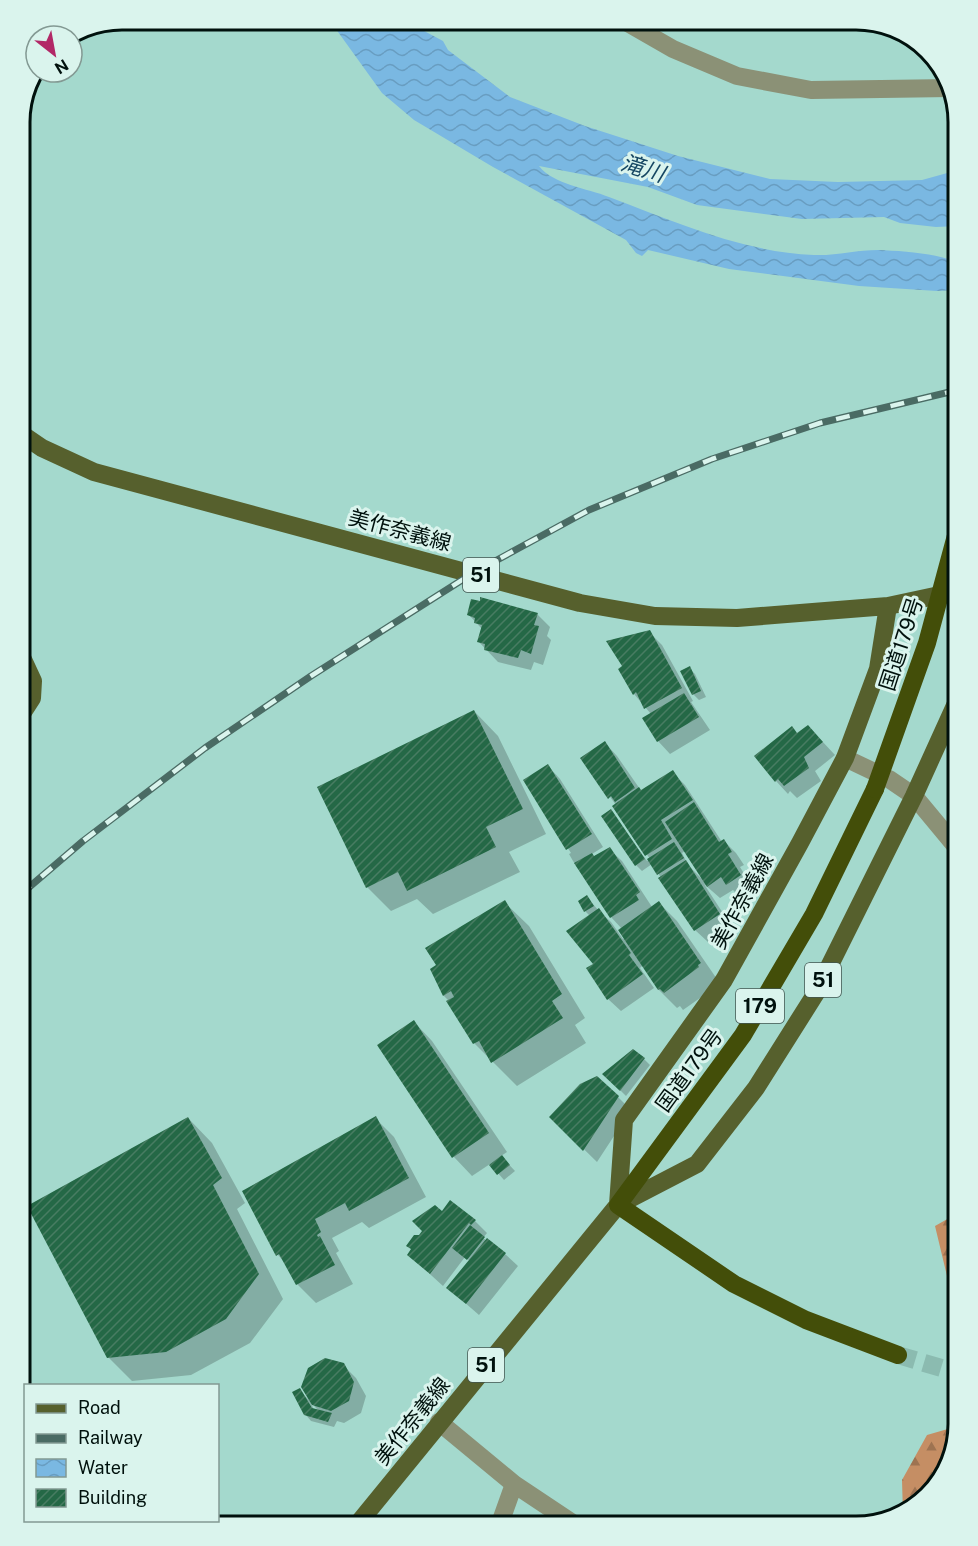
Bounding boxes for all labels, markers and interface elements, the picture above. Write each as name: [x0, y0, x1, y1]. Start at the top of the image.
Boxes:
north arrow: [24, 24, 84, 84]
text: N: [51, 55, 72, 78]
water label: 滝川: [618, 149, 670, 187]
street label: 美作奈義線: [346, 504, 454, 556]
road number: 51: [463, 558, 499, 592]
street label: 国道179号: [874, 594, 928, 694]
street label: 美作奈義線: [706, 849, 778, 953]
road number: 51: [805, 963, 841, 997]
road number: 179: [736, 989, 784, 1023]
street label: 国道179号: [650, 1023, 728, 1117]
road number: 51: [468, 1348, 504, 1382]
street label: 美作奈義線: [369, 1372, 455, 1470]
legend: [24, 1384, 219, 1522]
text: Road: [78, 1397, 121, 1418]
text: Railway: [78, 1427, 143, 1448]
text: Water: [78, 1457, 128, 1478]
text: Building: [78, 1487, 147, 1508]

